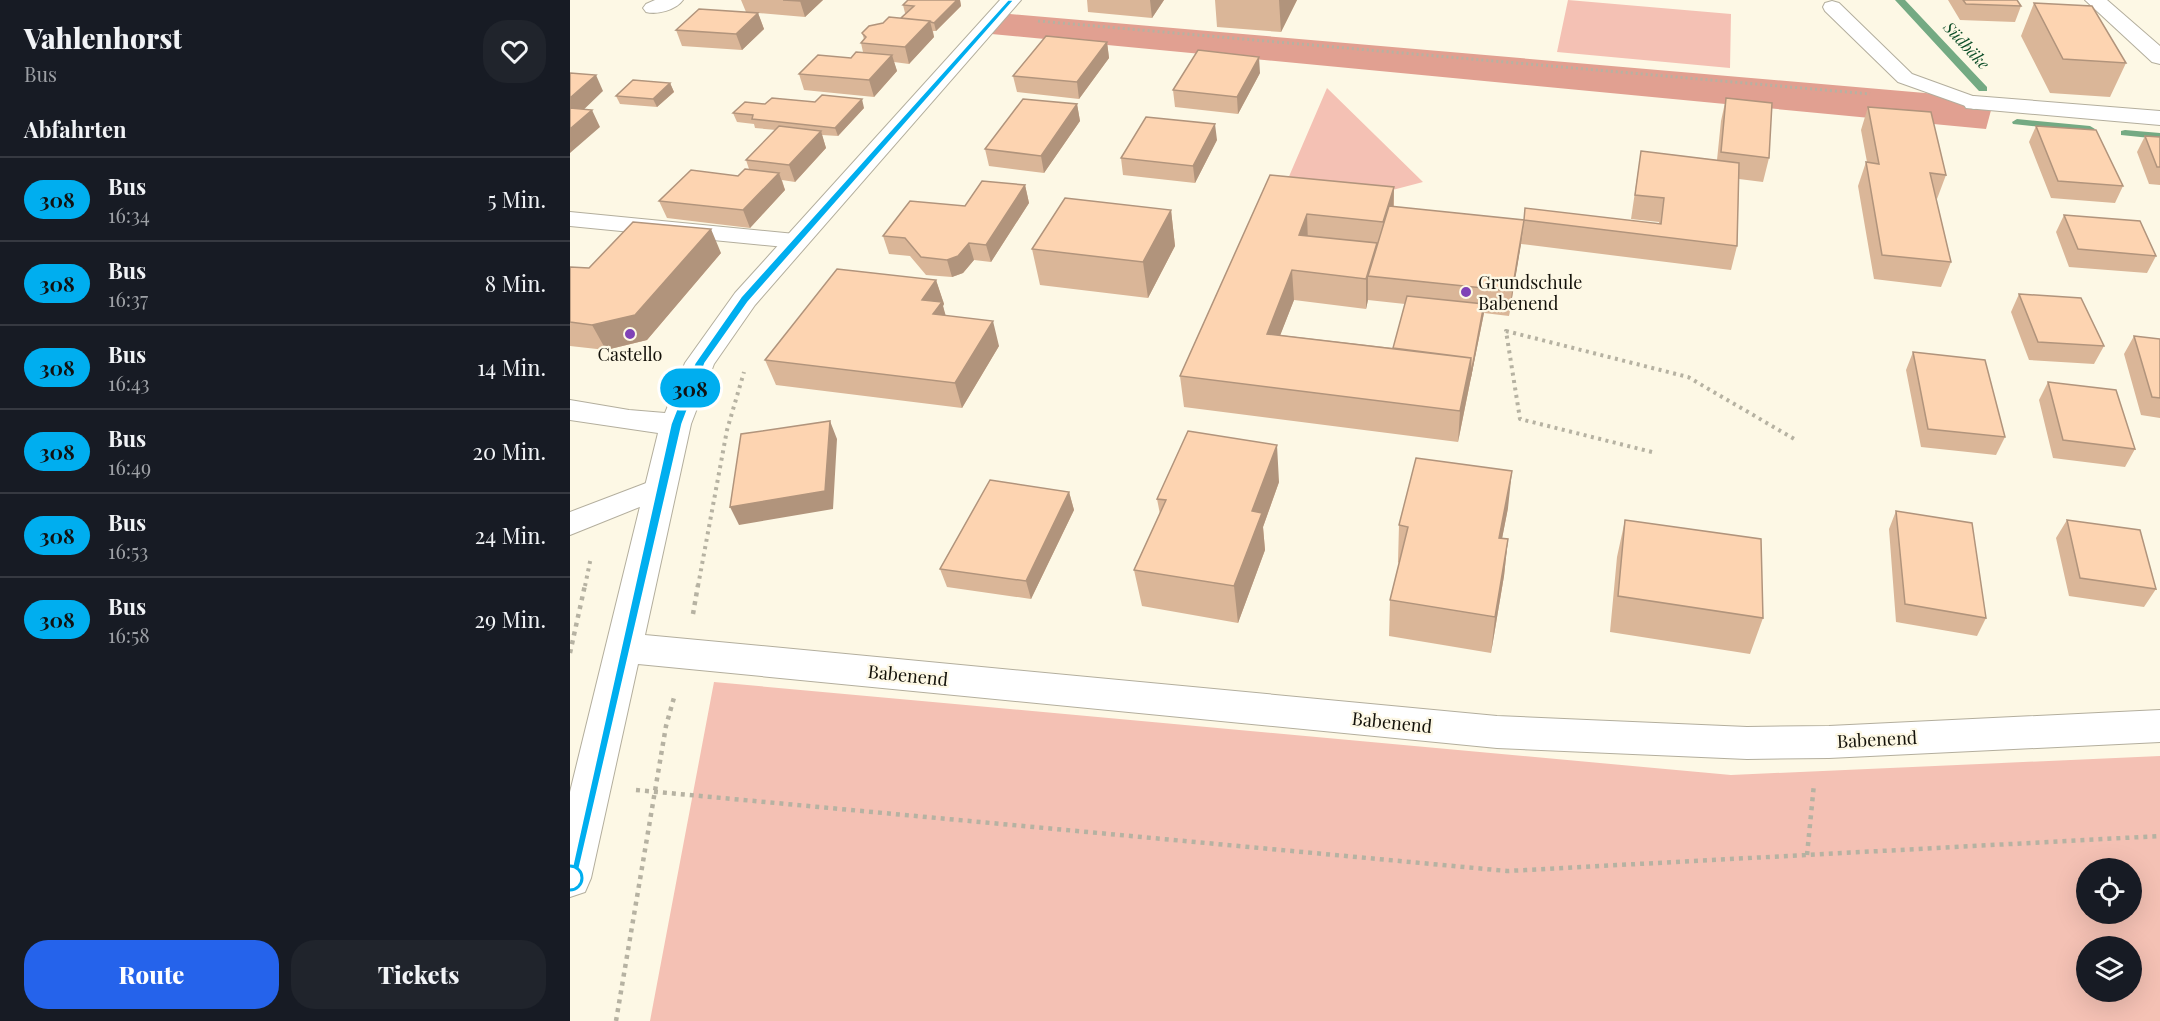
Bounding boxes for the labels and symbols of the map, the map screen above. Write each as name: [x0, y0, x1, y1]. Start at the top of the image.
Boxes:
water label: Südbäke: [1939, 16, 1995, 74]
place label: Grundschule Babenend: [1478, 270, 1582, 315]
marker: Grundschule Babenend: [1459, 285, 1473, 299]
marker: Castello: [623, 327, 637, 341]
place label: Castello: [598, 342, 663, 366]
line badge: 308: [656, 368, 724, 408]
street label: Babenend: [867, 659, 950, 691]
street label: Babenend: [1351, 706, 1434, 738]
street label: Babenend: [1836, 725, 1918, 753]
unlabelled marker: [557, 865, 583, 891]

